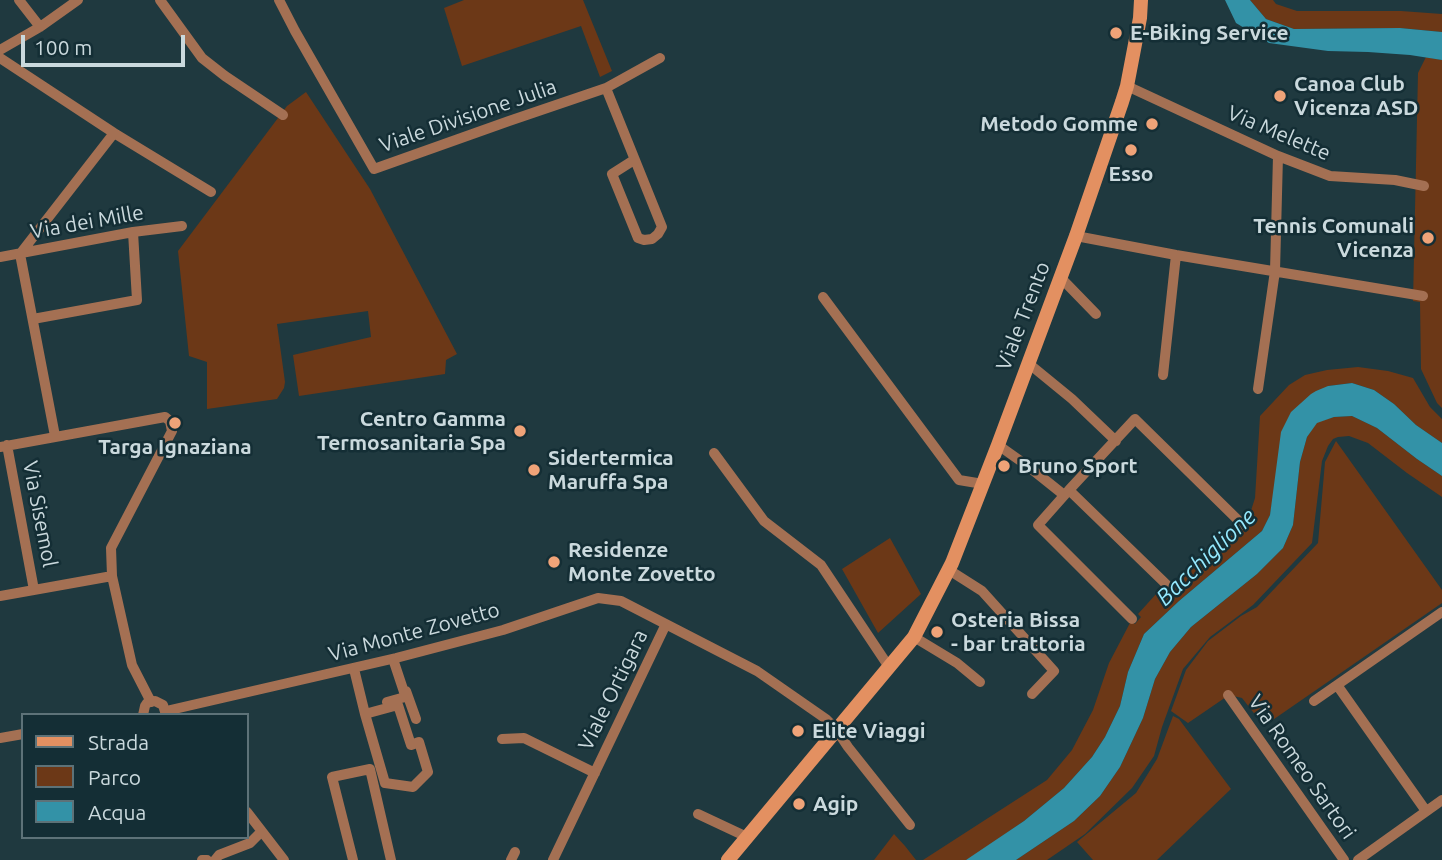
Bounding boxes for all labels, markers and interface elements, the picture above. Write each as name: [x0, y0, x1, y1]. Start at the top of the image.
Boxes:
place label: E-Biking Service: [1130, 20, 1289, 46]
scale bar: [24, 21, 189, 65]
marker: E-Biking Service: [1108, 25, 1124, 41]
text: 100 m: [34, 35, 92, 59]
place label: Canoa Club Vicenza ASD: [1294, 71, 1418, 121]
street label: Viale Divisione Julia: [376, 74, 560, 158]
marker: Canoa Club Vicenza ASD: [1272, 88, 1288, 104]
street label: Via Melette: [1224, 100, 1334, 166]
place label: Metodo Gomme: [980, 111, 1138, 137]
marker: Metodo Gomme: [1144, 116, 1160, 132]
marker: Esso: [1123, 142, 1139, 158]
place label: Esso: [1109, 161, 1153, 187]
street label: Via dei Mille: [28, 200, 146, 244]
place label: Tennis Comunali Vicenza: [1253, 213, 1414, 263]
marker: Tennis Comunali Vicenza: [1420, 230, 1436, 246]
street label: Viale Trento: [991, 258, 1055, 374]
place label: Centro Gamma Termosanitaria Spa: [317, 406, 506, 456]
marker: Targa Ignaziana: [167, 415, 183, 431]
marker: Centro Gamma Termosanitaria Spa: [512, 423, 528, 439]
place label: Targa Ignaziana: [98, 434, 252, 460]
place label: Sidertermica Maruffa Spa: [548, 445, 674, 495]
place label: Bruno Sport: [1018, 453, 1138, 479]
marker: Bruno Sport: [996, 458, 1012, 474]
street label: Via Sisemol: [17, 459, 63, 569]
marker: Sidertermica Maruffa Spa: [526, 462, 542, 478]
water label: Bacchiglione: [1150, 503, 1262, 611]
place label: Residenze Monte Zovetto: [568, 537, 716, 587]
marker: Residenze Monte Zovetto: [546, 554, 562, 570]
street label: Via Monte Zovetto: [326, 597, 502, 667]
place label: Osteria Bissa - bar trattoria: [951, 607, 1086, 657]
marker: Osteria Bissa - bar trattoria: [929, 624, 945, 640]
street label: Viale Ortigara: [573, 626, 653, 754]
street label: Via Romeo Sartori: [1243, 690, 1361, 844]
legend: [21, 713, 248, 839]
place label: Elite Viaggi: [812, 718, 926, 744]
marker: Elite Viaggi: [790, 723, 806, 739]
text: Strada: [88, 730, 149, 754]
text: Parco: [88, 765, 141, 789]
place label: Agip: [813, 791, 858, 817]
marker: Agip: [791, 796, 807, 812]
text: Acqua: [88, 800, 146, 824]

